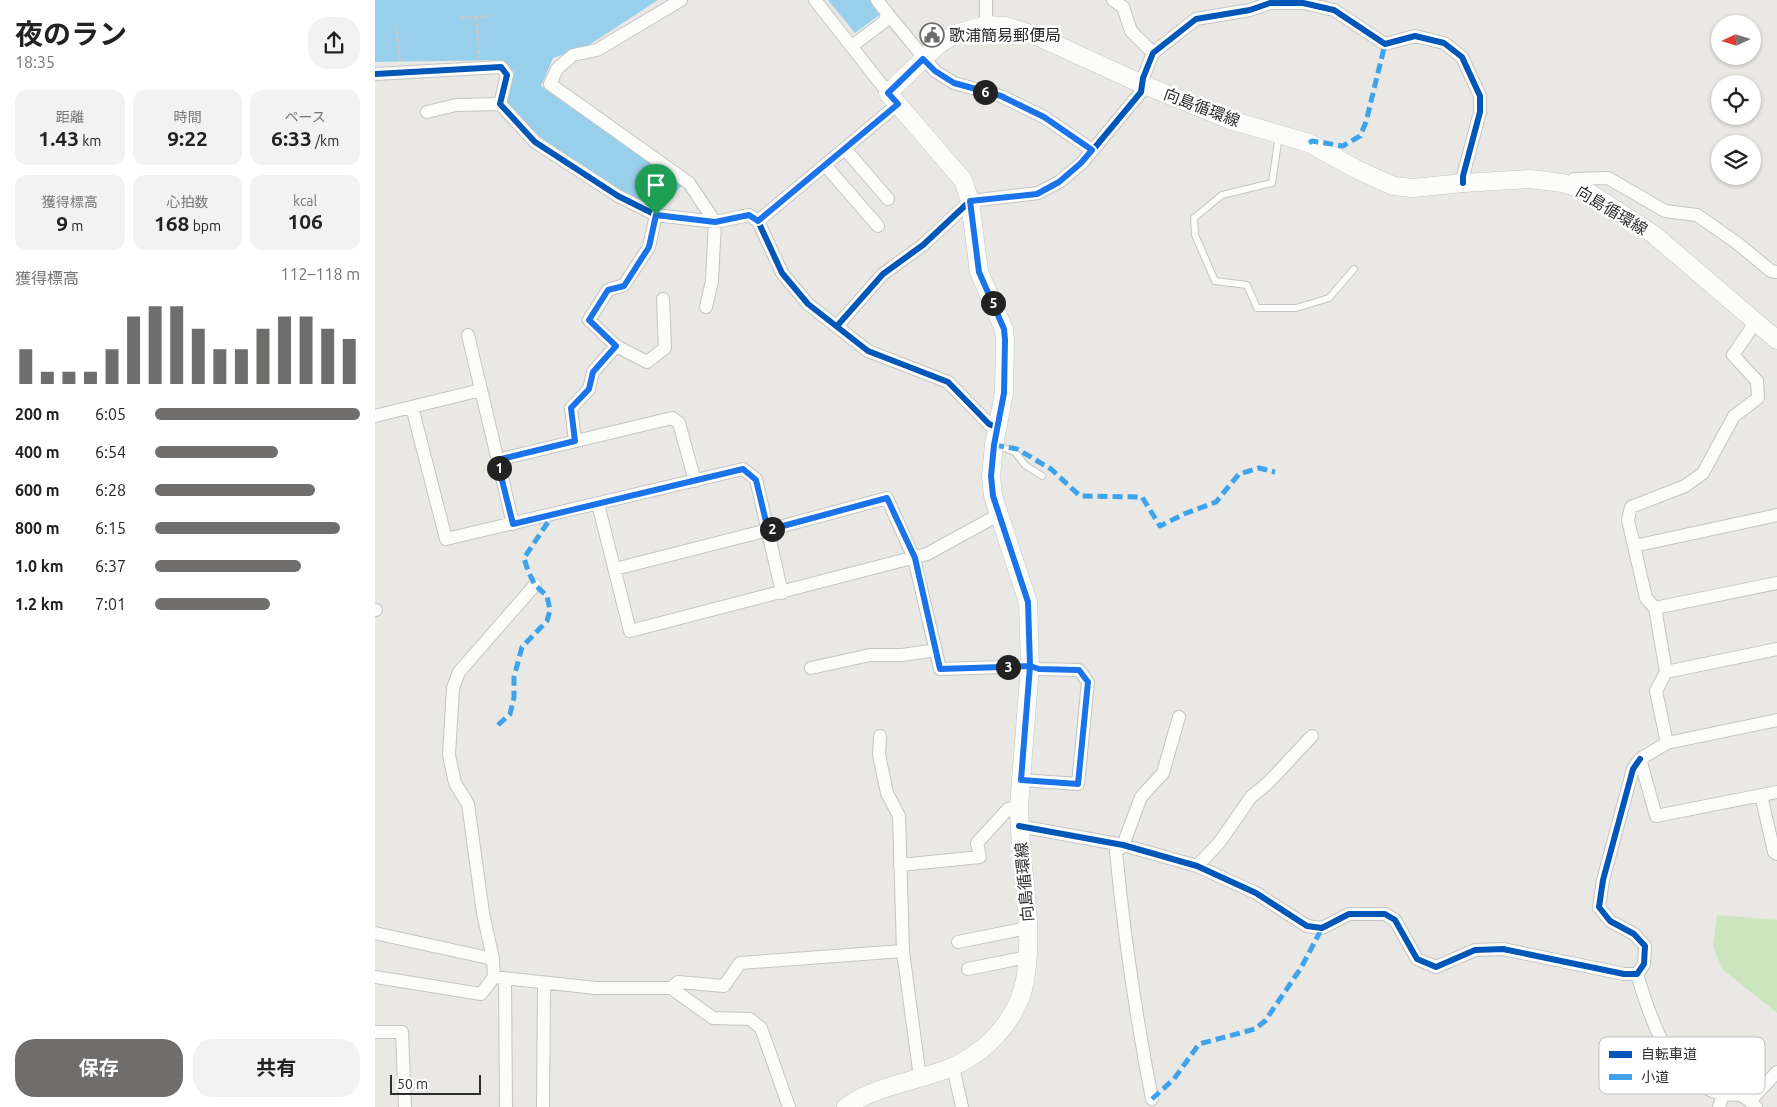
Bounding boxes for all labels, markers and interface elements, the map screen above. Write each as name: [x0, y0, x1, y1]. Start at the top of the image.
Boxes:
north arrow: [1711, 15, 1761, 65]
map controls: [1711, 15, 1761, 185]
button: share: [308, 17, 360, 69]
text: 夜のラン: [15, 18, 127, 49]
public building icon: 歌浦簡易郵便局: [919, 22, 945, 48]
place label: 歌浦簡易郵便局: [949, 26, 1061, 44]
text: 18:35: [15, 53, 55, 71]
button: locate: [1711, 75, 1761, 125]
pin: 6: [973, 80, 997, 104]
text: 6: [982, 84, 989, 100]
street label: 向島循環線: [1161, 84, 1243, 130]
text: 距離: [56, 109, 84, 125]
text: 時間: [173, 109, 201, 125]
text: ペース: [285, 109, 326, 125]
text: 1.43: [38, 126, 79, 150]
text: 9:22: [167, 126, 208, 150]
text: 6:33: [271, 126, 312, 150]
text: km: [79, 133, 101, 149]
text: /km: [312, 133, 339, 149]
button: layers: [1711, 135, 1761, 185]
pin: [635, 164, 677, 215]
icon: arrive: [642, 171, 670, 199]
street label: 向島循環線: [1573, 182, 1651, 238]
text: kcal: [293, 193, 317, 209]
text: 獲得標高: [42, 194, 98, 210]
text: 心拍数: [166, 194, 208, 210]
text: 106: [287, 209, 323, 233]
text: 9: [56, 211, 68, 235]
text: 168: [154, 211, 189, 235]
text: m: [68, 218, 83, 234]
text: bpm: [189, 218, 221, 234]
text: 112–118 m: [280, 265, 360, 283]
text: 獲得標高: [15, 269, 79, 287]
pin: 5: [981, 290, 1005, 316]
text: 5: [990, 295, 997, 311]
text: 200 m: [15, 405, 60, 423]
text: 6:05: [95, 405, 126, 423]
text: 400 m: [15, 443, 60, 461]
text: 6:54: [95, 443, 126, 461]
pin: 1: [487, 456, 511, 480]
text: 1: [496, 460, 503, 476]
text: 600 m: [15, 481, 60, 499]
text: 6:28: [95, 481, 126, 499]
pin: 2: [759, 516, 785, 542]
text: 800 m: [15, 519, 60, 537]
text: 6:15: [95, 519, 126, 537]
text: 2: [769, 521, 776, 537]
text: 1.0 km: [15, 557, 64, 575]
text: 6:37: [95, 557, 126, 575]
text: 1.2 km: [15, 595, 64, 613]
text: 7:01: [95, 595, 126, 613]
pin: 3: [995, 654, 1021, 680]
text: 3: [1005, 659, 1012, 675]
street label: 向島循環線: [1012, 841, 1036, 923]
legend: [1599, 1037, 1765, 1094]
button: 保存: [15, 1039, 183, 1097]
button: 共有: [193, 1039, 360, 1097]
text: 自転車道: [1641, 1046, 1697, 1062]
text: 小道: [1641, 1069, 1669, 1085]
scale bar: [390, 1072, 481, 1095]
text: 50 m: [397, 1076, 428, 1092]

